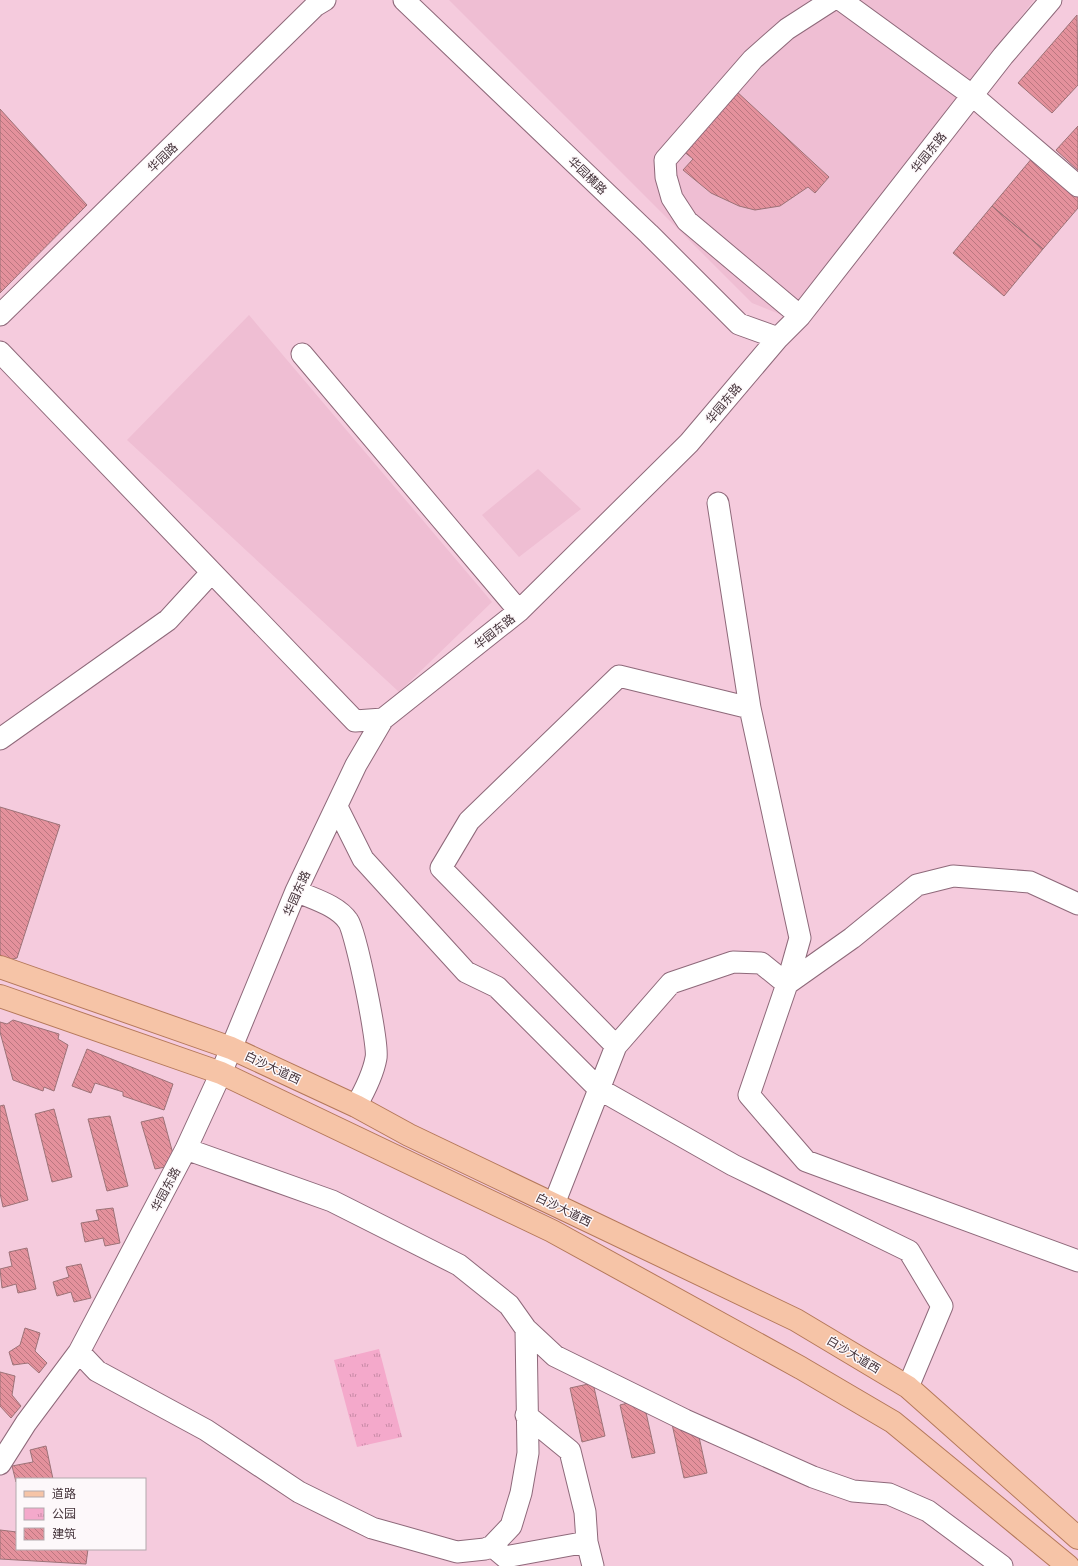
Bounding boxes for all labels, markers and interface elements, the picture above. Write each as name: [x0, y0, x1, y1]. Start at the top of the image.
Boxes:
street label: 华园东路: [907, 129, 949, 175]
street label: 华园路: [144, 139, 180, 175]
street label: 华园横路: [566, 153, 610, 197]
street label: 华园东路: [702, 380, 744, 426]
street label: 华园东路: [471, 611, 517, 651]
street label: 华园东路: [280, 868, 312, 918]
street label: 白沙大道西: [243, 1048, 303, 1086]
street label: 华园东路: [148, 1165, 182, 1213]
street label: 白沙大道西: [534, 1190, 594, 1228]
street label: 白沙大道西: [825, 1333, 883, 1375]
legend: [16, 1478, 146, 1550]
text: 道路: [52, 1486, 76, 1500]
text: 公园: [52, 1506, 76, 1520]
text: 建筑: [52, 1526, 76, 1540]

